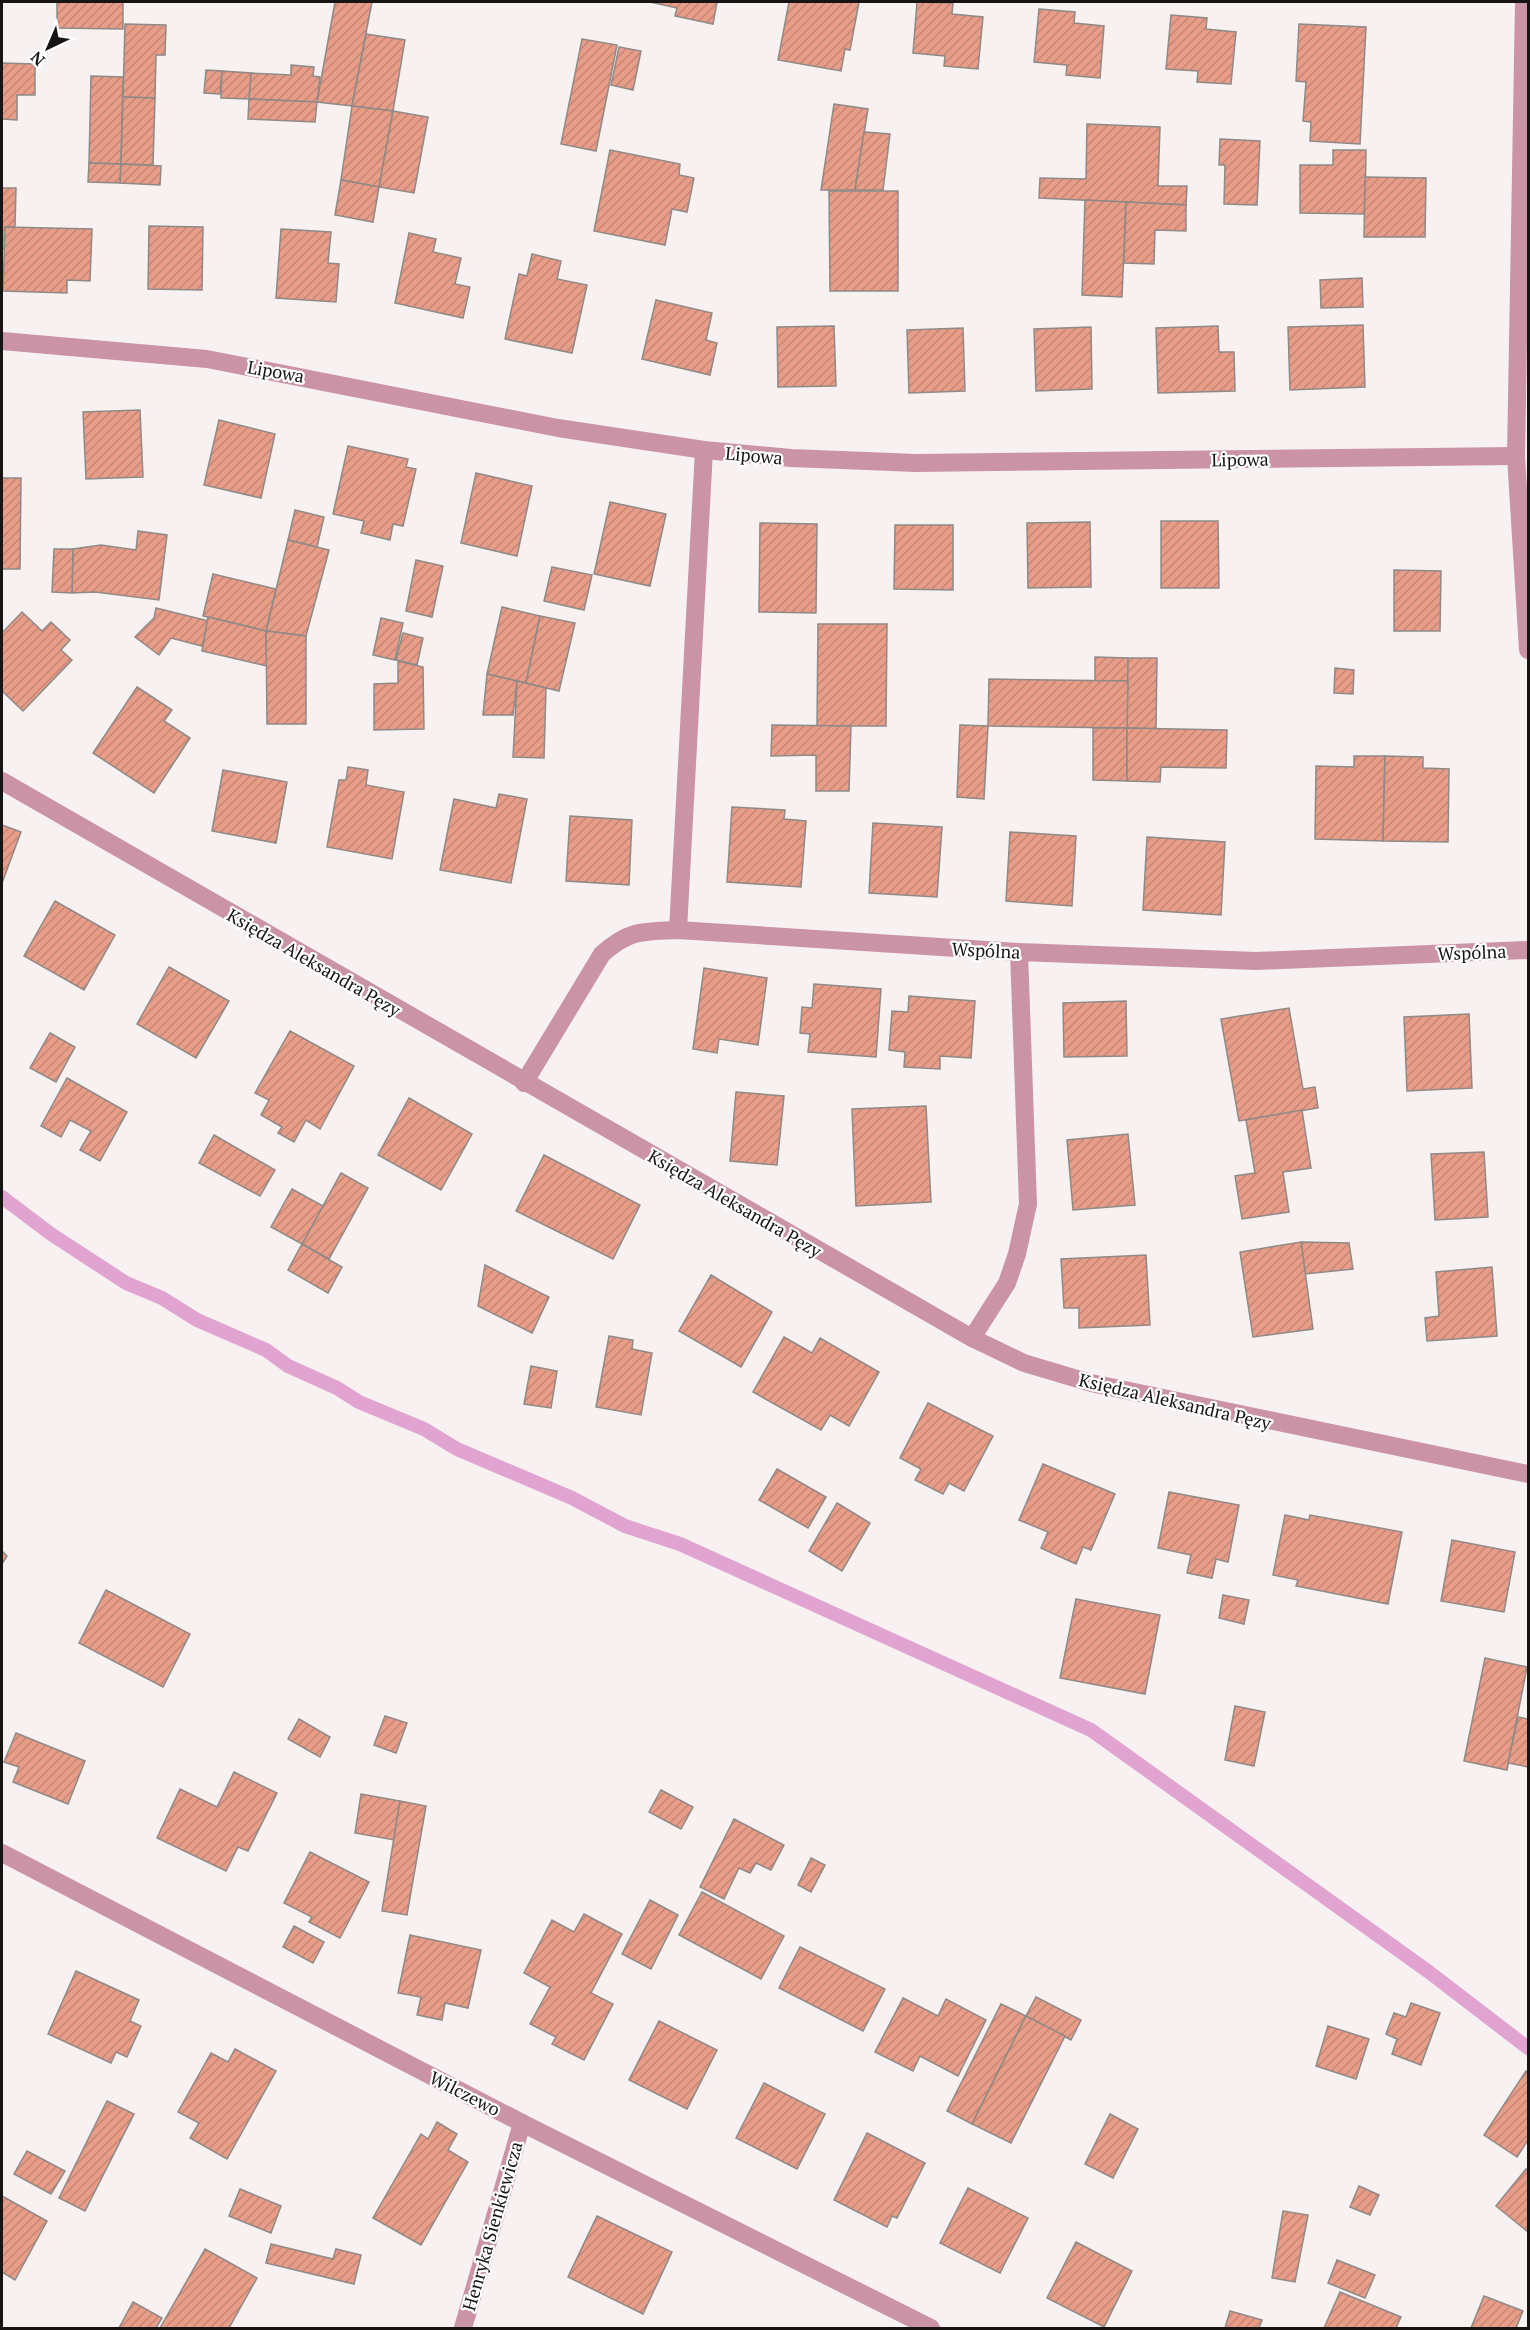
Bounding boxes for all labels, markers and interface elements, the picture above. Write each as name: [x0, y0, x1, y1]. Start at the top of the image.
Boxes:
north arrow: [18, 18, 78, 78]
text: N: [26, 47, 50, 71]
street label: Lipowa: [246, 354, 306, 388]
street label: Lipowa: [724, 441, 784, 469]
street label: Lipowa: [1211, 447, 1269, 471]
street label: Księdza Aleksandra Pęzy: [223, 902, 406, 1022]
street label: Wspólna: [951, 936, 1021, 964]
street label: Wspólna: [1437, 939, 1507, 965]
street label: Księdza Aleksandra Pęzy: [644, 1143, 827, 1263]
street label: Księdza Aleksandra Pęzy: [1077, 1367, 1274, 1435]
street label: Wilczewo: [426, 2065, 504, 2121]
street label: Henryka Sienkiewicza: [456, 2139, 528, 2313]

